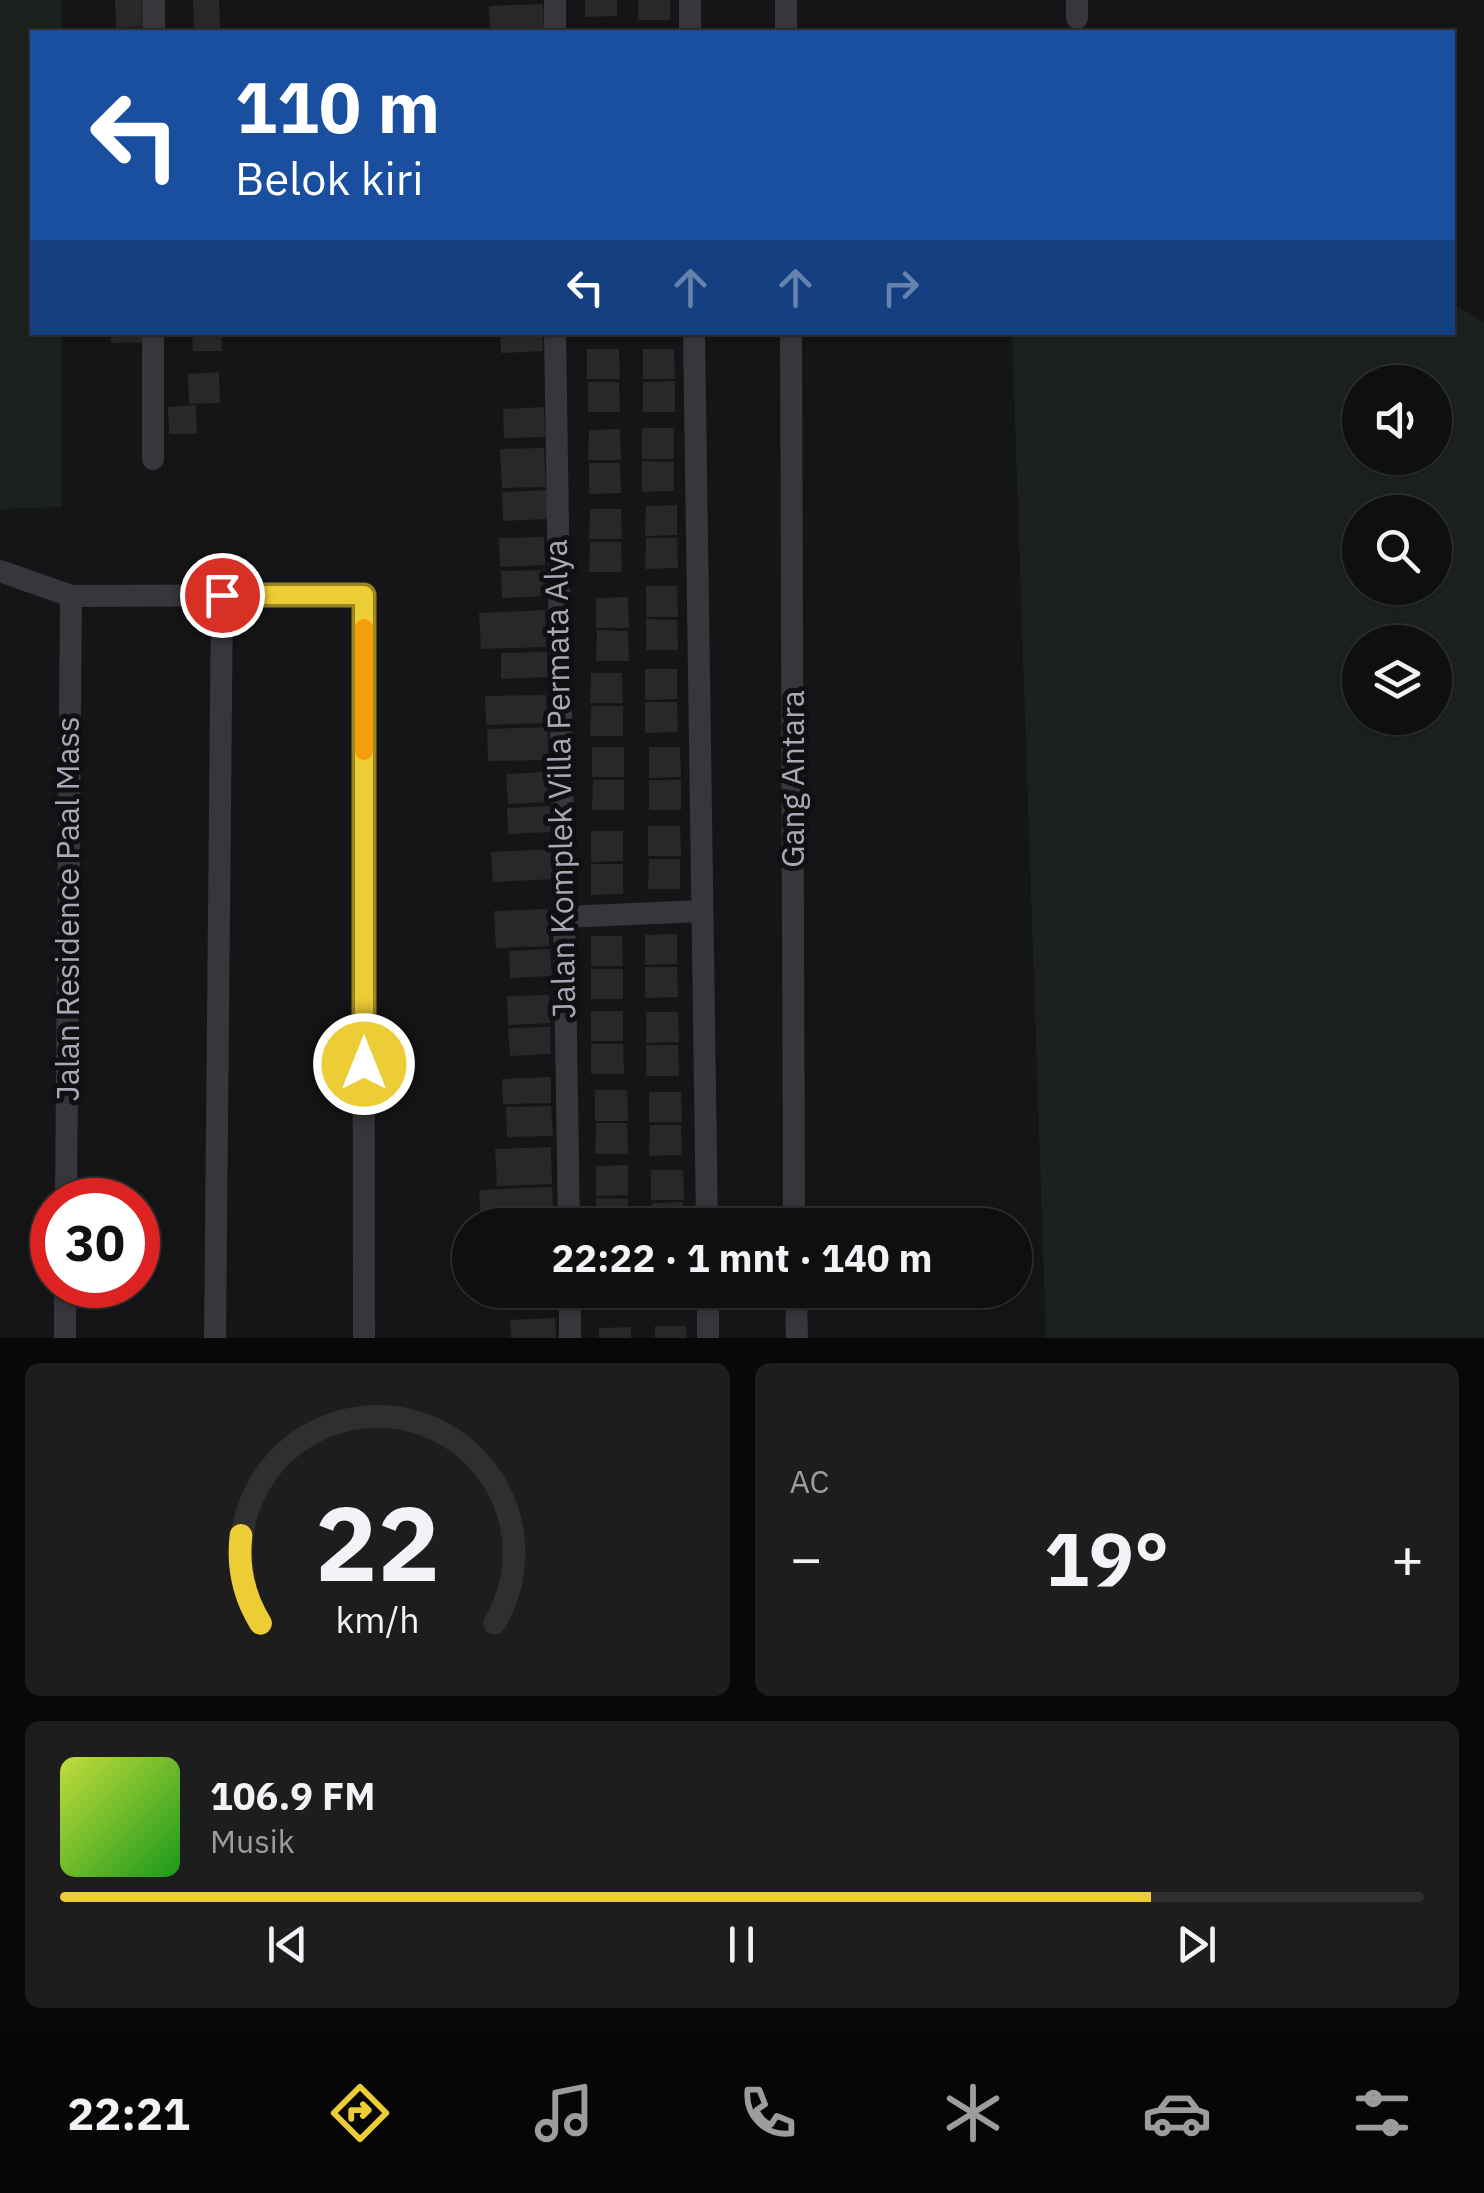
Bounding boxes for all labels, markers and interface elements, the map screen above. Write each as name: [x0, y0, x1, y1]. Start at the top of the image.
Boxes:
text: 110 m: [235, 61, 440, 152]
icon: left: [70, 70, 200, 200]
text: Belok kiri: [235, 149, 424, 207]
icon: left: [558, 260, 613, 315]
icon: ahead: [663, 260, 718, 315]
icon: ahead: [768, 260, 823, 315]
icon: right: [873, 260, 928, 315]
map controls: [1342, 365, 1452, 735]
button: sound: [1342, 365, 1452, 475]
button: search: [1342, 495, 1452, 605]
street label: Jalan Komplek Villa Permata Alya: [534, 539, 584, 1019]
pin: [180, 553, 265, 638]
icon: arrive: [195, 568, 250, 623]
button: layers: [1342, 625, 1452, 735]
street label: Gang Antara: [771, 690, 813, 868]
street label: Jalan Residence Paal Mass: [46, 717, 88, 1101]
position arrow: [312, 1012, 416, 1116]
speed limit sign: 30: [30, 1178, 160, 1308]
text: 22:22 · 1 mnt · 140 m: [551, 1233, 933, 1282]
text: AC: [790, 1460, 829, 1502]
text: 22: [315, 1474, 440, 1610]
text: 19°: [1044, 1509, 1169, 1607]
text: −: [790, 1522, 823, 1593]
text: +: [1391, 1522, 1424, 1593]
text: km/h: [335, 1596, 419, 1643]
text: 106.9 FM: [210, 1771, 375, 1820]
text: Musik: [210, 1820, 295, 1862]
icon: previous: [260, 1917, 315, 1972]
icon: pause: [714, 1917, 769, 1972]
icon: next: [1169, 1917, 1224, 1972]
icon: directions: [325, 2078, 395, 2148]
icon: music: [529, 2078, 599, 2148]
icon: phone: [733, 2078, 803, 2148]
icon: climate: [938, 2078, 1008, 2148]
icon: car: [1142, 2078, 1212, 2148]
icon: filters: [1347, 2078, 1417, 2148]
text: 22:21: [67, 2084, 190, 2142]

